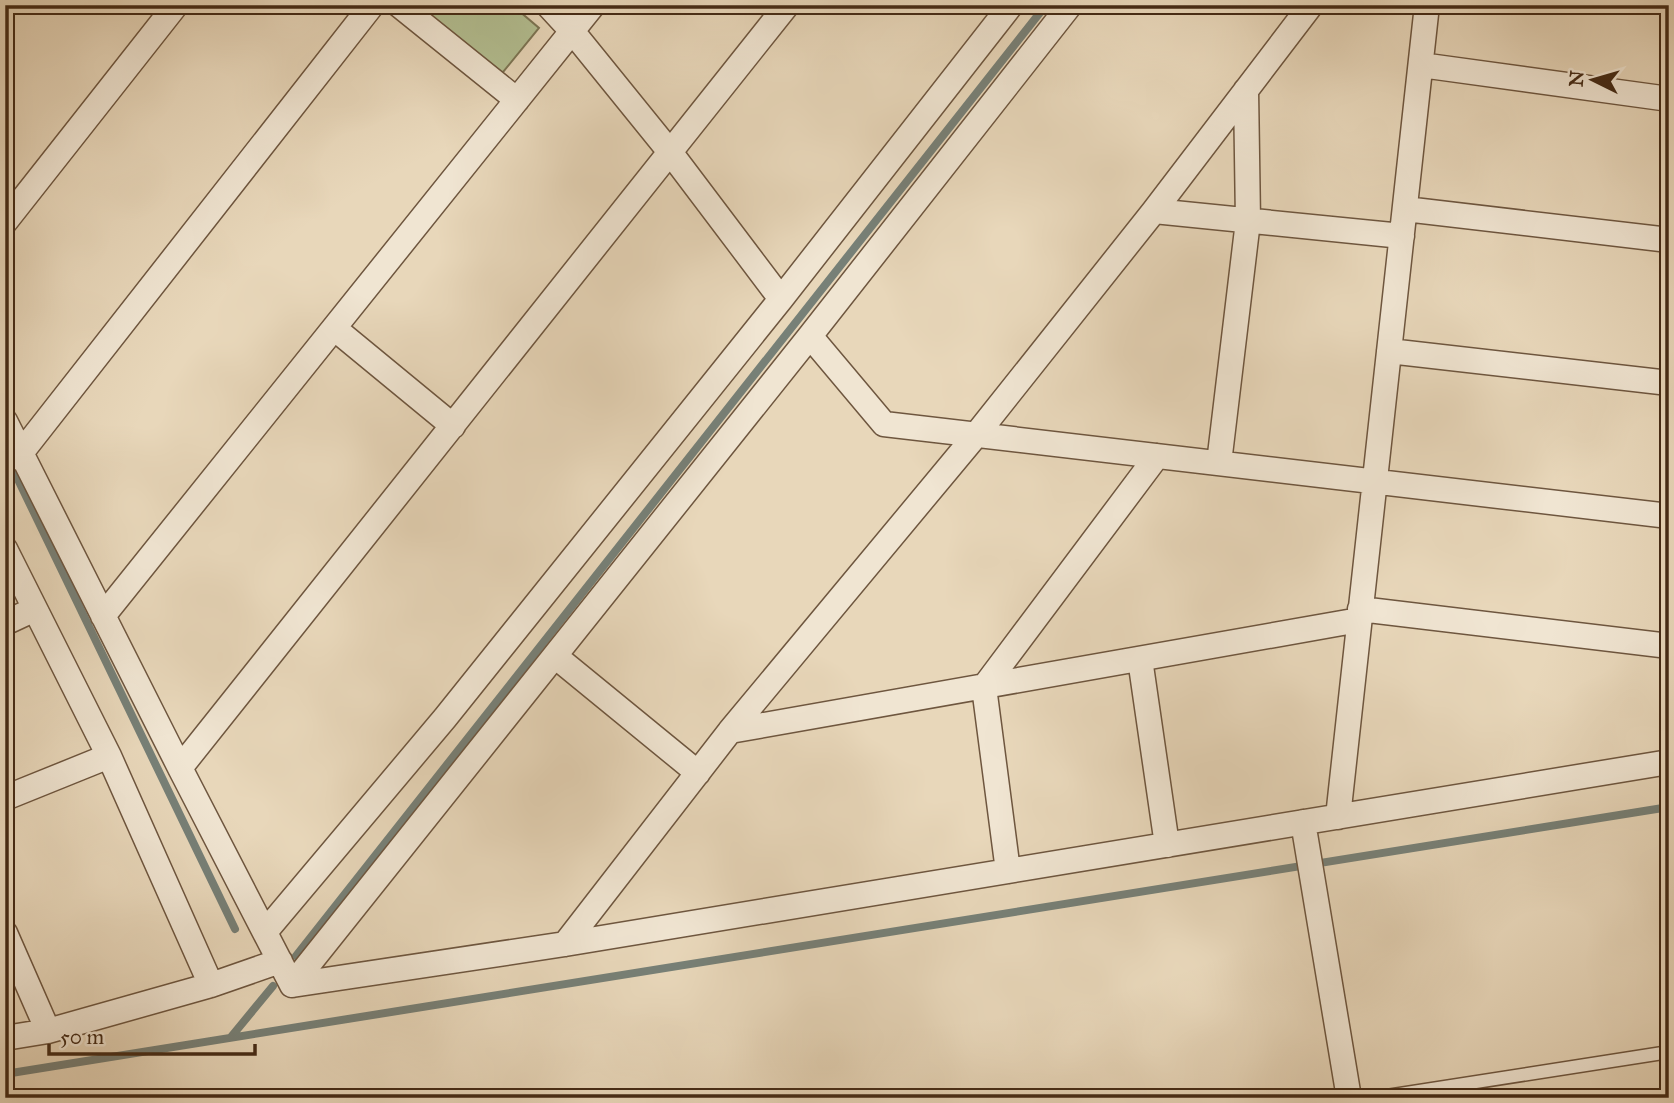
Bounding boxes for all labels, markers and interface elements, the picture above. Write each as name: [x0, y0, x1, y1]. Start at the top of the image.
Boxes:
north arrow: [1558, 46, 1628, 116]
text: N: [1564, 70, 1589, 88]
scale bar: [49, 1012, 256, 1056]
text: 50 m: [60, 1024, 105, 1050]

